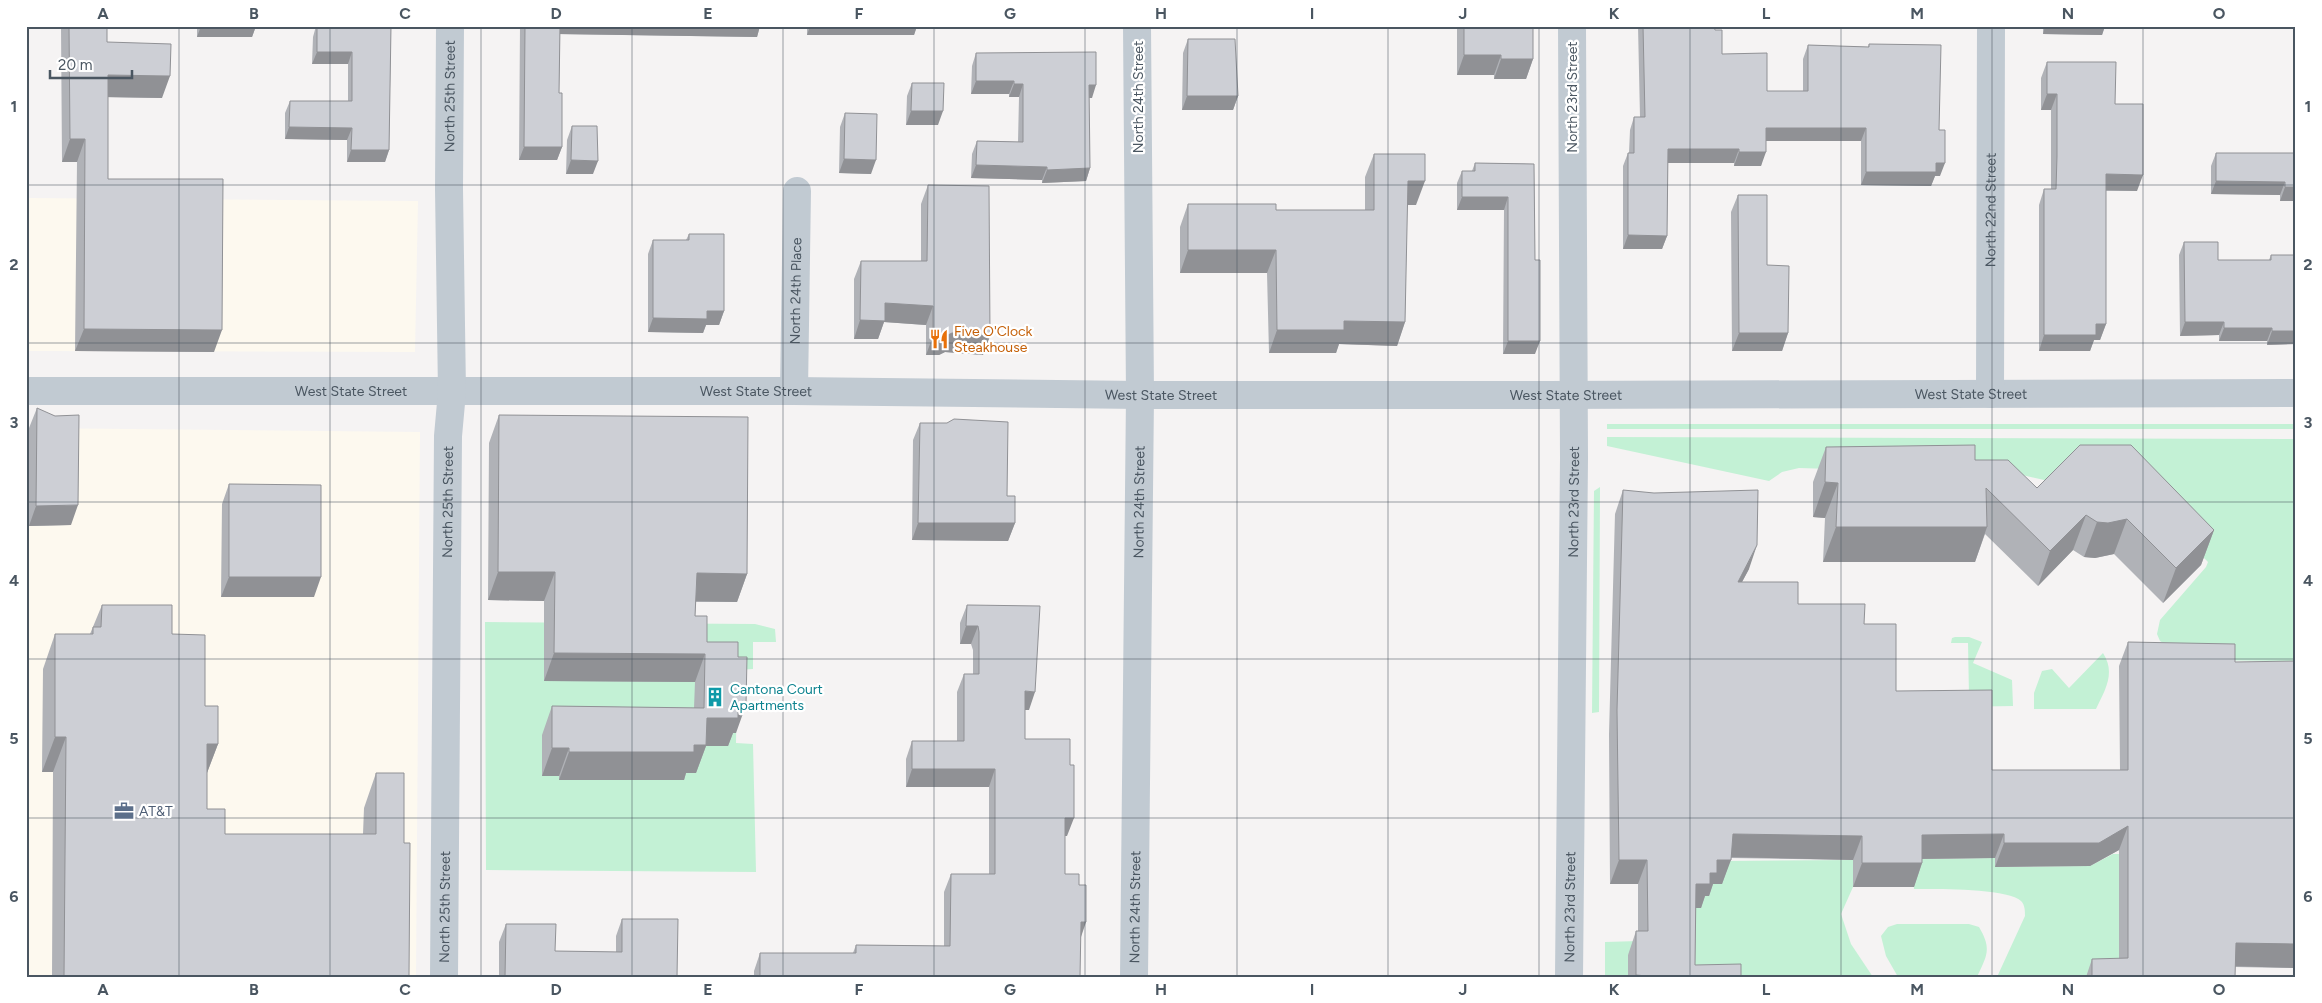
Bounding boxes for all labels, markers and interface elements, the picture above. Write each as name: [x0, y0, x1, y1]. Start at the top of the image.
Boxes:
text: A: [97, 4, 109, 23]
text: B: [249, 4, 259, 23]
text: C: [399, 4, 411, 23]
text: D: [550, 4, 562, 23]
text: E: [703, 4, 713, 23]
text: F: [855, 4, 864, 23]
text: G: [1004, 4, 1016, 23]
text: H: [1155, 4, 1167, 23]
text: I: [1310, 4, 1314, 23]
text: J: [1459, 4, 1467, 23]
text: K: [1609, 4, 1620, 23]
text: L: [1762, 4, 1771, 23]
text: M: [1910, 4, 1924, 23]
text: N: [2062, 4, 2074, 23]
text: O: [2213, 4, 2226, 23]
street label: North 25th Street: [441, 40, 458, 152]
street label: North 24th Street: [1130, 41, 1147, 153]
street label: North 23rd Street: [1564, 41, 1581, 153]
scale bar: [50, 48, 132, 80]
text: 20 m: [58, 56, 92, 74]
text: 1: [11, 97, 17, 116]
text: 1: [2305, 97, 2311, 116]
street label: North 22nd Street: [1982, 153, 1999, 267]
street label: North 24th Place: [786, 237, 805, 345]
text: 2: [9, 255, 19, 274]
text: 2: [2303, 255, 2313, 274]
place label: Five O'Clock Steakhouse: [954, 323, 1033, 356]
restaurant icon: Five O'Clock Steakhouse: [928, 328, 950, 350]
street label: West State Street: [700, 382, 812, 400]
street label: West State Street: [295, 383, 407, 400]
street label: West State Street: [1915, 385, 2027, 403]
street label: West State Street: [1105, 386, 1217, 404]
street label: West State Street: [1510, 386, 1622, 404]
text: 3: [10, 413, 19, 432]
text: 3: [2304, 413, 2313, 432]
street label: North 25th Street: [439, 446, 456, 558]
street label: North 24th Street: [1130, 446, 1148, 558]
street label: North 23rd Street: [1565, 446, 1583, 558]
text: 4: [9, 571, 19, 590]
text: 4: [2303, 571, 2313, 590]
place label: Cantona Court Apartments: [730, 681, 823, 714]
building icon: Cantona Court Apartments: [704, 686, 726, 708]
text: 5: [9, 729, 19, 748]
text: 5: [2303, 729, 2313, 748]
office icon: AT&T: [113, 800, 135, 822]
place label: AT&T: [139, 803, 173, 820]
street label: North 25th Street: [436, 851, 453, 963]
street label: North 24th Street: [1126, 851, 1144, 963]
street label: North 23rd Street: [1561, 851, 1579, 963]
text: 6: [9, 887, 19, 906]
text: 6: [2303, 887, 2313, 906]
text: A: [97, 980, 109, 999]
text: B: [249, 980, 259, 999]
text: C: [399, 980, 411, 999]
text: D: [550, 980, 562, 999]
text: E: [703, 980, 713, 999]
text: F: [855, 980, 864, 999]
text: G: [1004, 980, 1016, 999]
text: H: [1155, 980, 1167, 999]
text: I: [1310, 980, 1314, 999]
text: J: [1459, 980, 1467, 999]
text: K: [1609, 980, 1620, 999]
text: L: [1762, 980, 1771, 999]
text: M: [1910, 980, 1924, 999]
text: N: [2062, 980, 2074, 999]
text: O: [2213, 980, 2226, 999]

